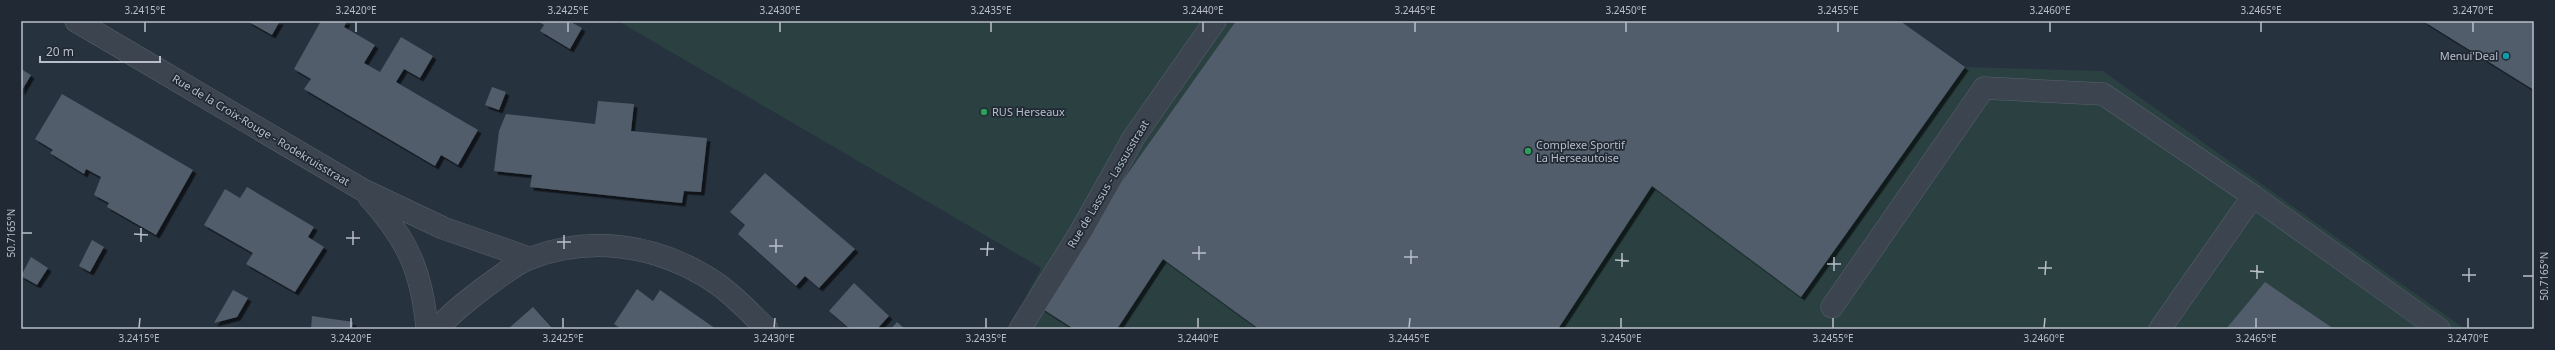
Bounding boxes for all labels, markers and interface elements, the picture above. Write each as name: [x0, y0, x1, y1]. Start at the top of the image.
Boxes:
text: 3.2415°E: [124, 3, 166, 17]
text: 3.2420°E: [335, 3, 377, 17]
text: 3.2425°E: [547, 3, 589, 17]
text: 3.2430°E: [759, 3, 801, 17]
text: 3.2435°E: [970, 3, 1012, 17]
text: 3.2440°E: [1182, 3, 1224, 17]
text: 3.2445°E: [1394, 3, 1436, 17]
text: 3.2450°E: [1605, 3, 1647, 17]
text: 3.2455°E: [1817, 3, 1859, 17]
text: 3.2460°E: [2029, 3, 2071, 17]
text: 3.2465°E: [2240, 3, 2282, 17]
text: 3.2470°E: [2452, 3, 2494, 17]
scale bar: [40, 38, 160, 64]
text: 20 m: [46, 43, 74, 60]
place label: Menui'Deal: [2440, 48, 2498, 63]
marker: Menui'Deal: [2501, 51, 2511, 61]
street label: Rue de la Croix-Rouge - Rodekruisstraat: [170, 70, 353, 189]
place label: RUS Herseaux: [992, 104, 1065, 119]
marker: RUS Herseaux: [979, 107, 989, 117]
street label: Rue de Lassus - Lassusstraat: [1063, 117, 1152, 250]
place label: Complexe Sportif La Herseautoise: [1536, 137, 1626, 165]
marker: Complexe Sportif La Herseautoise: [1523, 146, 1533, 156]
text: 50.7165°N: [4, 209, 18, 257]
text: 50.7165°N: [2537, 252, 2551, 300]
text: 3.2415°E: [118, 331, 160, 345]
text: 3.2420°E: [330, 331, 372, 345]
text: 3.2425°E: [542, 331, 584, 345]
text: 3.2430°E: [753, 331, 795, 345]
text: 3.2435°E: [965, 331, 1007, 345]
text: 3.2440°E: [1177, 331, 1219, 345]
text: 3.2445°E: [1388, 331, 1430, 345]
text: 3.2450°E: [1600, 331, 1642, 345]
text: 3.2455°E: [1812, 331, 1854, 345]
text: 3.2460°E: [2023, 331, 2065, 345]
text: 3.2465°E: [2235, 331, 2277, 345]
text: 3.2470°E: [2447, 331, 2489, 345]

